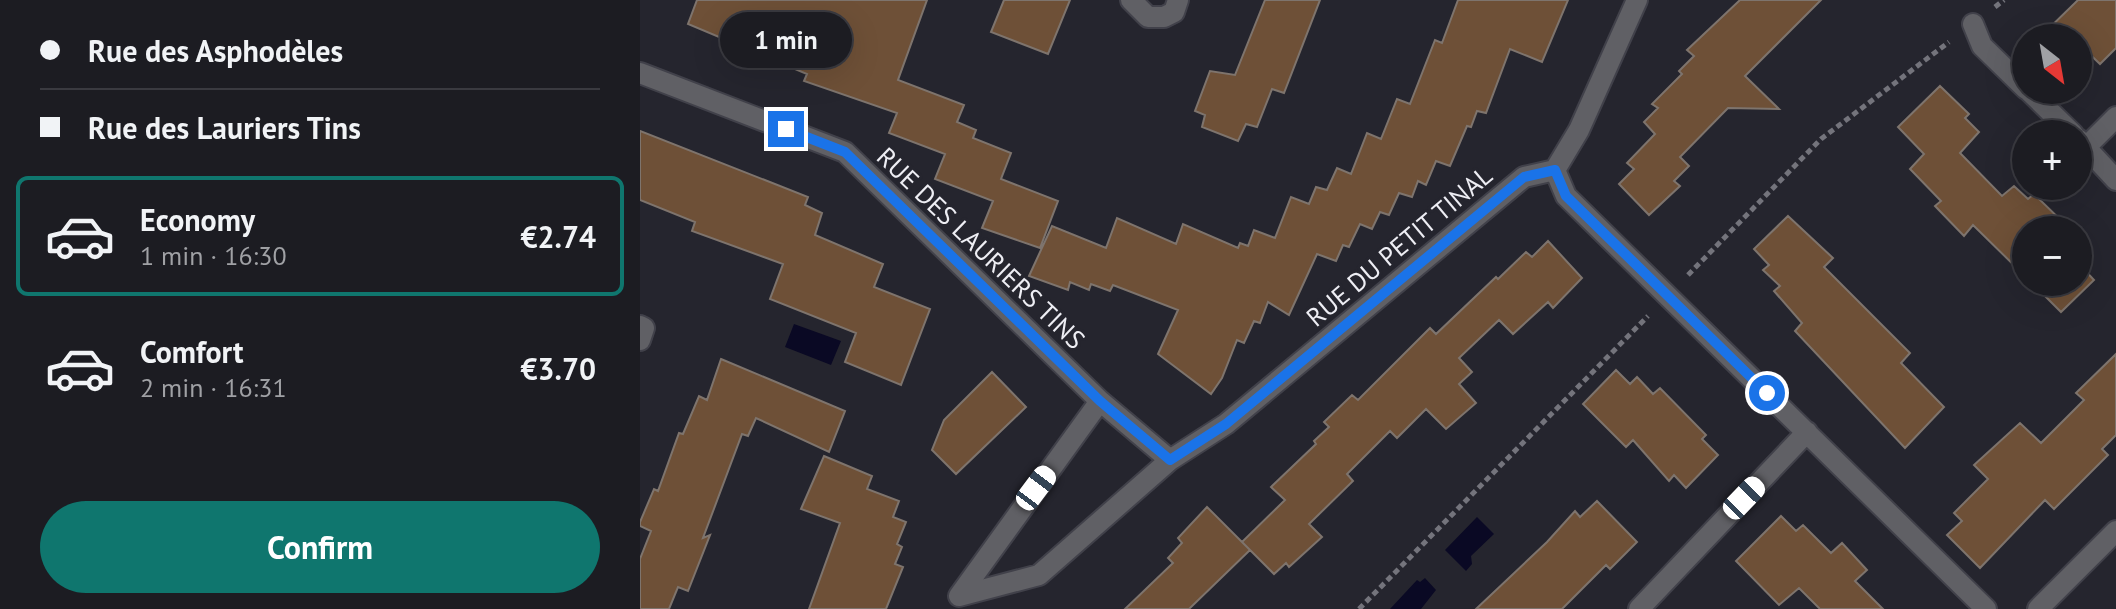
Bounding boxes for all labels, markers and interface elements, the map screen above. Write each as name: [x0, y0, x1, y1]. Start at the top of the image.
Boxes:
callout: 1 min: [720, 13, 852, 69]
text: 1 min: [754, 23, 818, 56]
north arrow: [2012, 24, 2092, 104]
map controls: [2012, 24, 2092, 296]
text: Rue des Asphodèles: [88, 31, 343, 70]
text: Rue des Lauriers Tins: [88, 108, 361, 147]
route end: [768, 111, 804, 147]
button: +: [2012, 120, 2092, 200]
street label: RUE DES LAURIERS TINS: [870, 140, 1092, 356]
street label: RUE DU PETIT TINAL: [1299, 159, 1499, 333]
icon: car: [44, 200, 116, 272]
text: Economy: [140, 200, 255, 239]
button: −: [2012, 216, 2092, 296]
text: €2.74: [521, 217, 596, 256]
text: 1 min · 16:30: [140, 239, 287, 272]
icon: car: [44, 332, 116, 404]
text: Comfort: [140, 332, 243, 371]
text: €3.70: [521, 349, 596, 388]
text: 2 min · 16:31: [140, 371, 287, 404]
route start: [1749, 375, 1785, 411]
car: [1012, 462, 1060, 514]
car: [1719, 472, 1769, 524]
button: Confirm: [40, 501, 600, 593]

